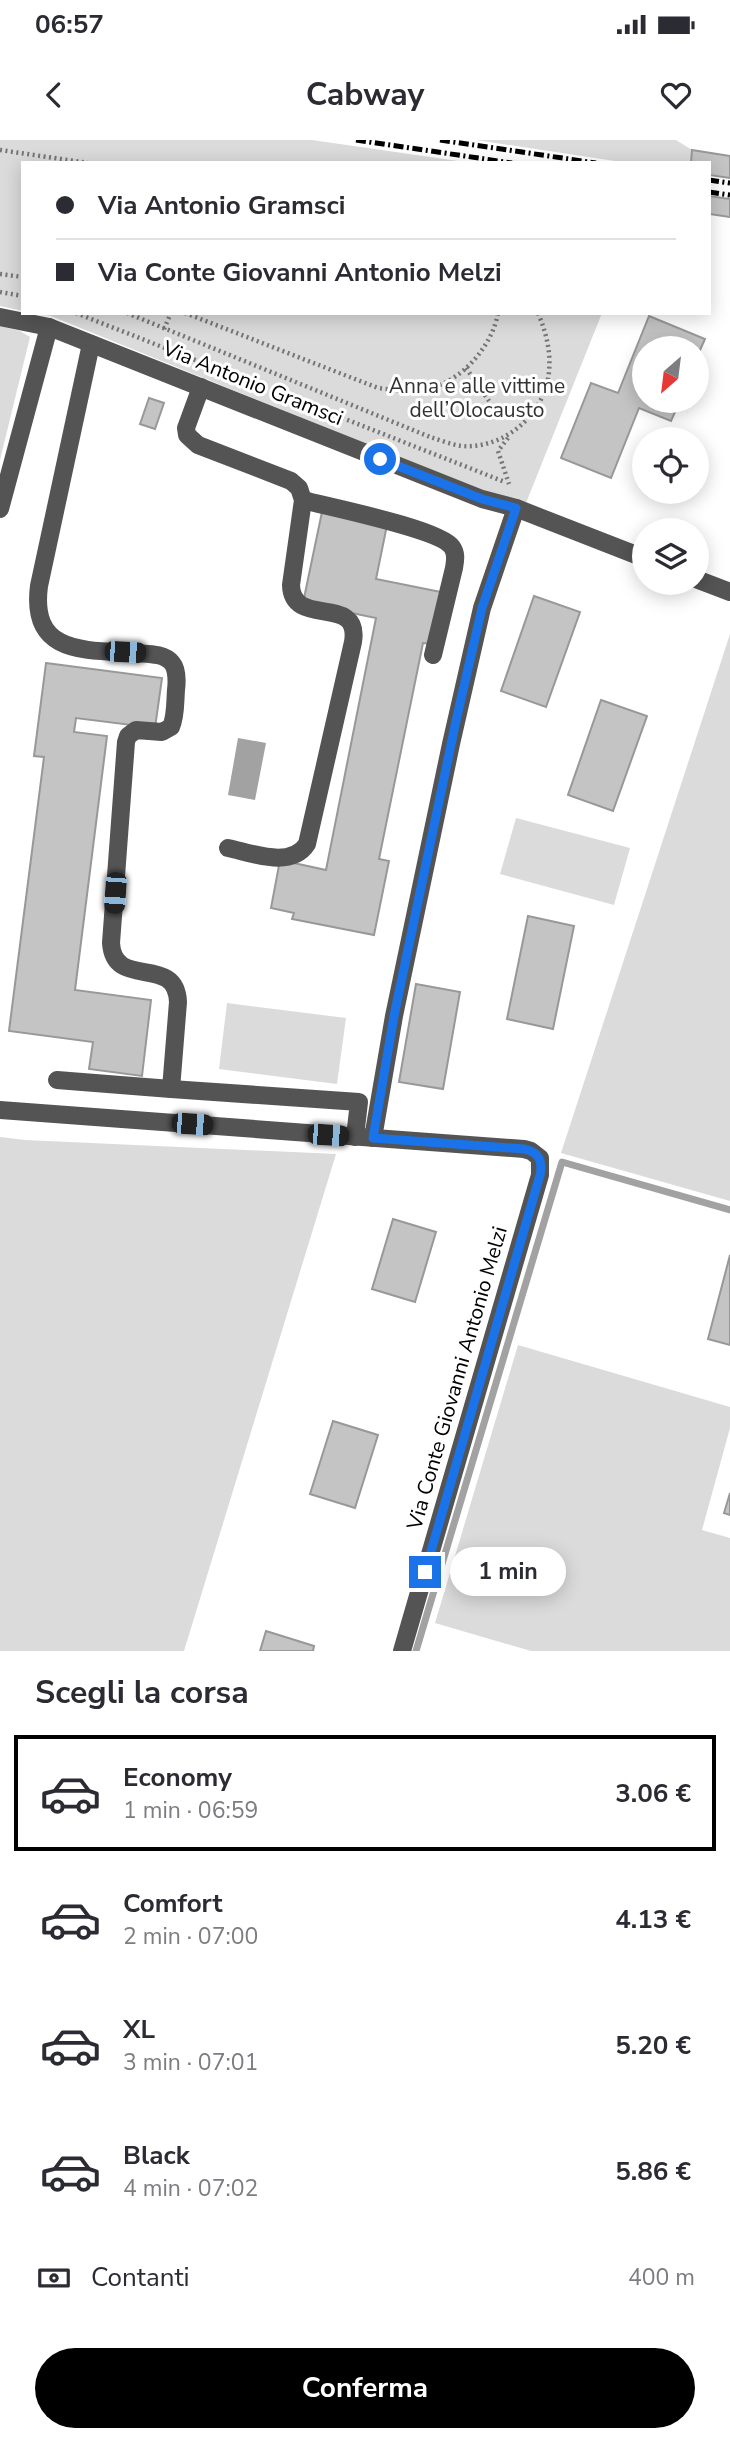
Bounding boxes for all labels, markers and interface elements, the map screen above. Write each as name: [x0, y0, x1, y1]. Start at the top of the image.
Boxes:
text: 06:57: [35, 7, 104, 42]
text: Cabway: [306, 73, 424, 116]
icon: back: [35, 76, 73, 114]
icon: heart: [657, 76, 695, 114]
text: Via Antonio Gramsci: [98, 188, 345, 223]
text: Via Conte Giovanni Antonio Melzi: [98, 255, 502, 290]
street label: Via Antonio Gramsci: [158, 334, 347, 432]
north arrow: [632, 336, 709, 413]
map controls: [632, 336, 709, 595]
park label: Anna e alle vittime dell’Olocausto: [389, 372, 565, 424]
button: locate: [632, 427, 709, 504]
route start: [364, 443, 396, 475]
button: layers: [632, 518, 709, 595]
car: [104, 640, 147, 664]
car: [104, 871, 127, 915]
car: [171, 1112, 214, 1136]
car: [307, 1123, 350, 1147]
street label: Via Conte Giovanni Antonio Melzi: [400, 1223, 514, 1534]
callout: 1 min: [450, 1548, 565, 1596]
route end: [409, 1556, 441, 1588]
text: 1 min: [478, 1556, 538, 1587]
text: Scegli la corsa: [35, 1671, 249, 1714]
text: Economy: [123, 1760, 232, 1795]
icon: car: [39, 1762, 102, 1825]
text: 3.06 €: [615, 1776, 691, 1811]
text: 1 min · 06:59: [123, 1795, 258, 1826]
text: Comfort: [123, 1886, 223, 1921]
icon: car: [39, 1888, 102, 1951]
text: 4.13 €: [615, 1902, 691, 1937]
text: 2 min · 07:00: [123, 1921, 258, 1952]
text: XL: [123, 2012, 155, 2047]
icon: car: [39, 2014, 102, 2077]
text: 5.20 €: [615, 2028, 691, 2063]
text: 3 min · 07:01: [123, 2047, 258, 2078]
text: Black: [123, 2138, 190, 2173]
icon: car: [39, 2140, 102, 2203]
text: 5.86 €: [615, 2154, 691, 2189]
text: 4 min · 07:02: [123, 2173, 258, 2204]
icon: cash: [35, 2259, 73, 2297]
text: Contanti: [91, 2260, 190, 2295]
text: 400 m: [628, 2262, 695, 2293]
button: Conferma: [35, 2348, 695, 2428]

